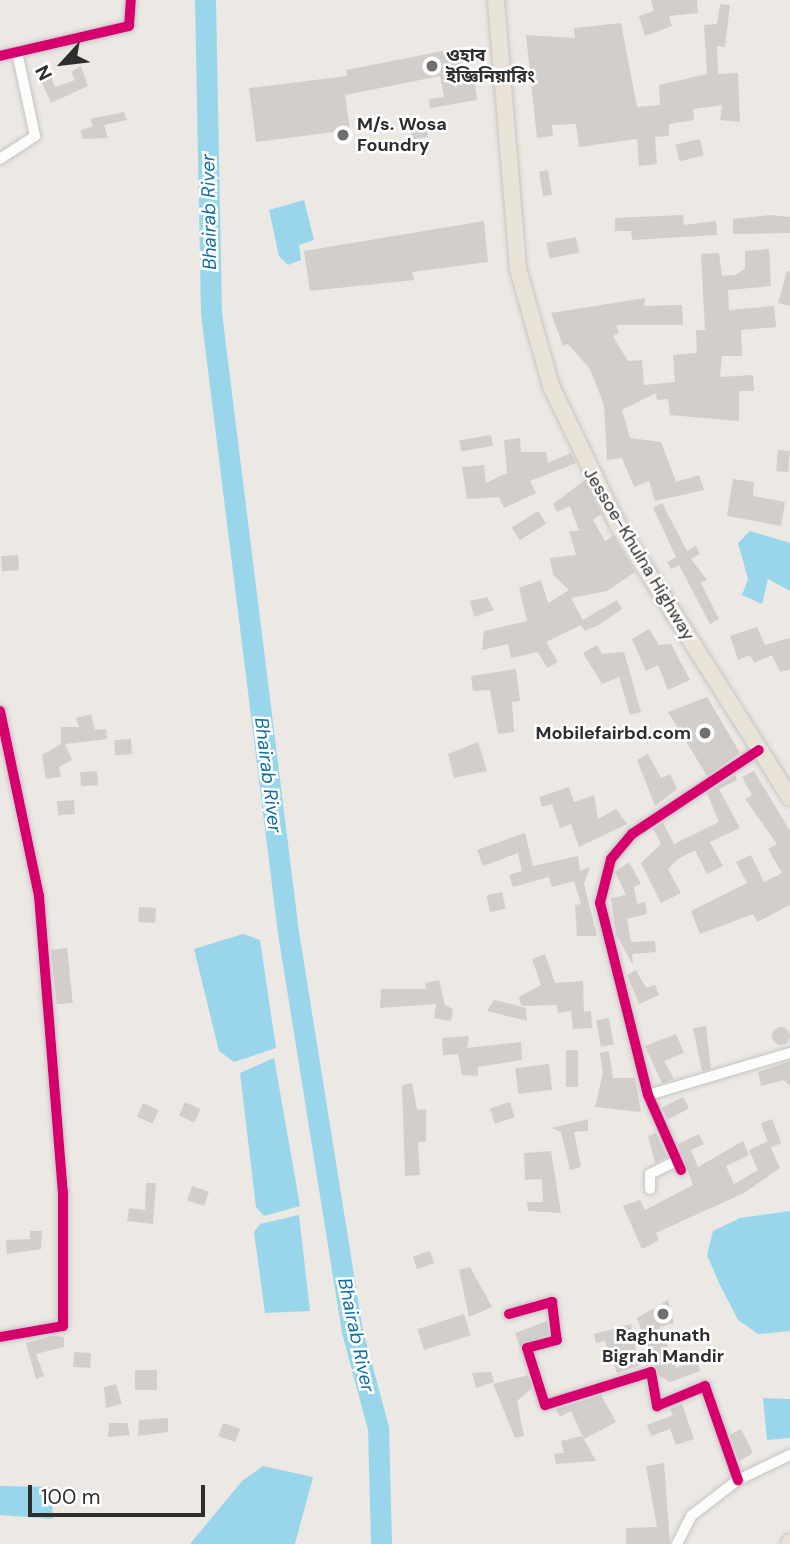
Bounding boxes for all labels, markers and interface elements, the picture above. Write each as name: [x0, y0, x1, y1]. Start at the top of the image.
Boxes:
north arrow: [28, 28, 98, 98]
place label: ওহাব ইজ্ঞিনিয়ারিং: [446, 45, 535, 88]
marker: ওহাব ইজ্ঞিনিয়ারিং: [424, 58, 440, 74]
text: N: [30, 61, 58, 85]
place label: M/s. Wosa Foundry: [357, 114, 447, 156]
marker: M/s. Wosa Foundry: [335, 127, 351, 143]
water label: Bhairab River: [197, 154, 221, 270]
street label: Jessoe-Khulna Highway: [579, 464, 699, 644]
water label: Bhairab River: [250, 716, 286, 834]
place label: Mobilefairbd.com: [536, 722, 691, 744]
marker: Mobilefairbd.com: [697, 725, 713, 741]
water label: Bhairab River: [333, 1276, 379, 1394]
marker: Raghunath Bigrah Mandir: [655, 1306, 671, 1322]
place label: Raghunath Bigrah Mandir: [602, 1325, 724, 1368]
scale bar: [32, 1470, 208, 1514]
text: 100 m: [41, 1483, 101, 1511]

